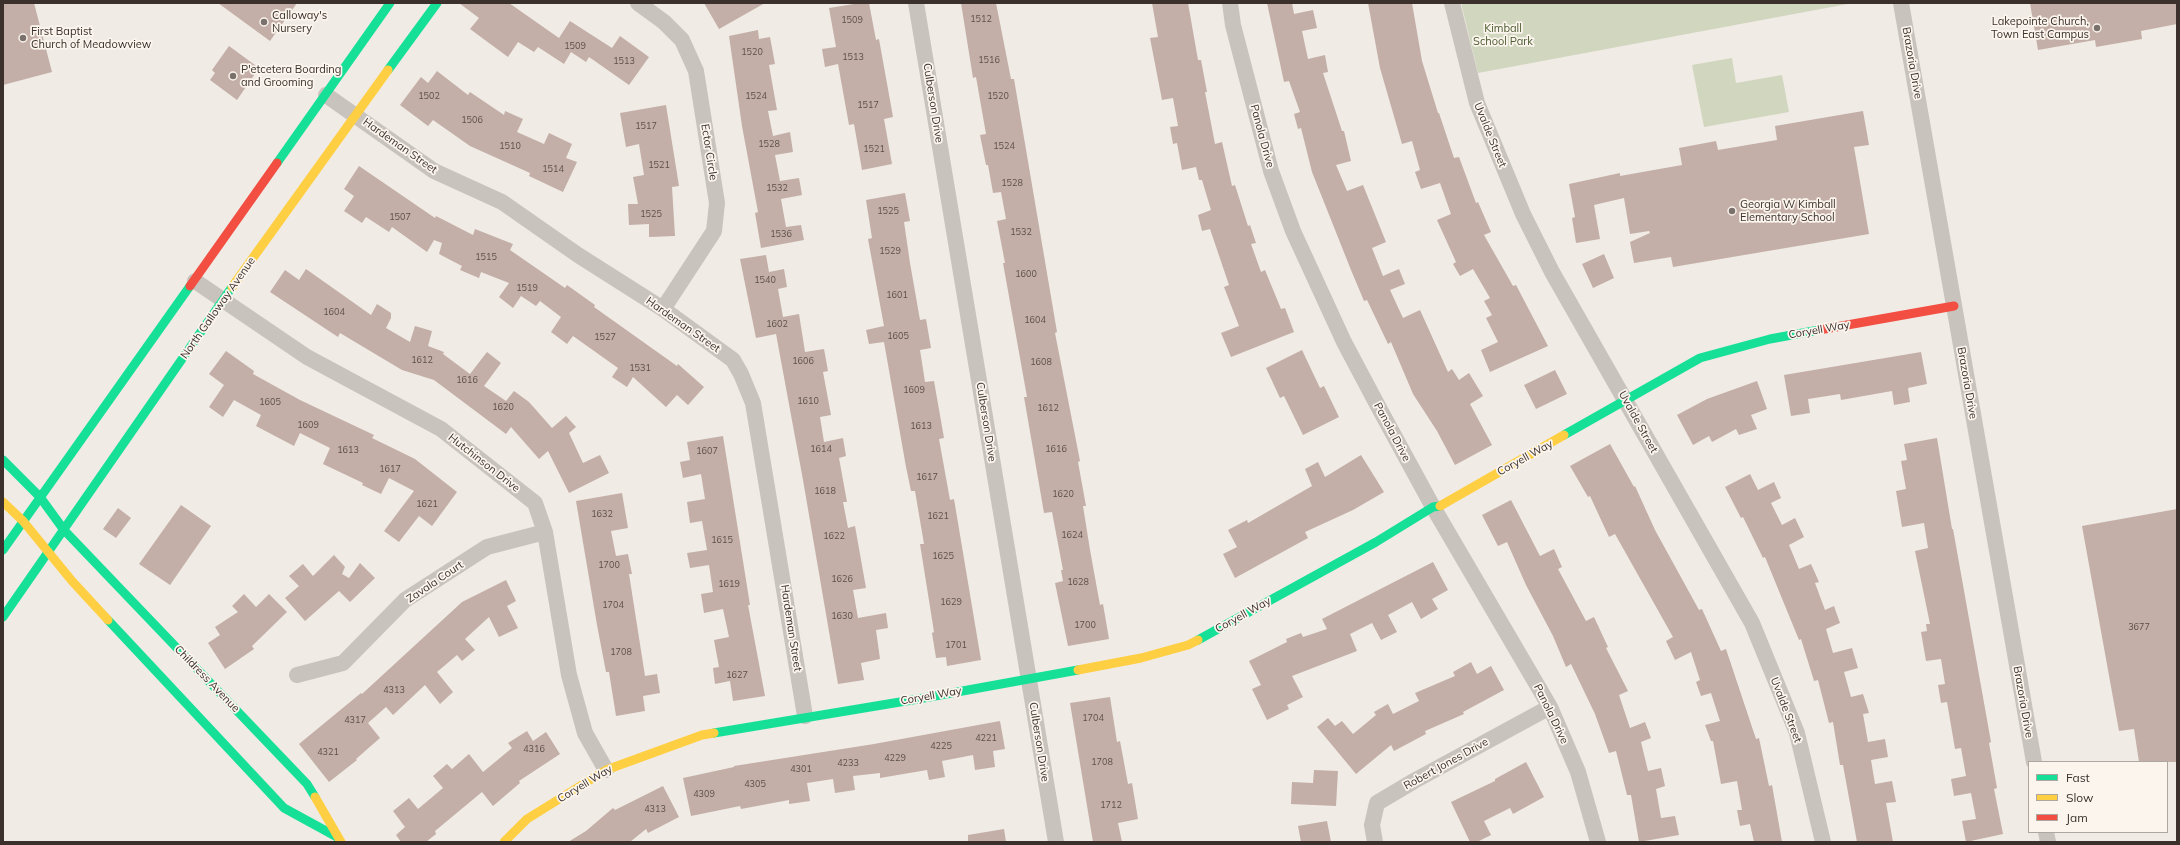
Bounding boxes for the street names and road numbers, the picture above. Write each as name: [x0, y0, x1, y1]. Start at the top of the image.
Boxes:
street label: Brazoria Drive: [1899, 26, 1925, 100]
street label: Culberson Drive: [920, 62, 946, 144]
street label: Uvalde Street: [1471, 101, 1509, 169]
street label: Panola Drive: [1247, 103, 1277, 169]
street label: Hardeman Street: [360, 115, 440, 177]
street label: Ector Circle: [698, 123, 720, 181]
street label: North Galloway Avenue: [178, 255, 258, 361]
street label: Hardeman Street: [643, 294, 723, 356]
street label: Coryell Way: [1788, 318, 1850, 342]
street label: Brazoria Drive: [1954, 346, 1980, 420]
street label: Culberson Drive: [973, 381, 999, 463]
street label: Uvalde Street: [1616, 389, 1660, 455]
street label: Panola Drive: [1371, 400, 1413, 464]
street label: Hutchinson Drive: [446, 431, 522, 495]
street label: Coryell Way: [1495, 437, 1555, 479]
street label: Zavala Court: [404, 558, 466, 606]
street label: Hardeman Street: [778, 584, 804, 672]
street label: Coryell Way: [1213, 594, 1273, 636]
street label: Childress Avenue: [172, 643, 242, 715]
street label: Brazoria Drive: [2010, 665, 2036, 739]
street label: Uvalde Street: [1768, 675, 1804, 745]
street label: Panola Drive: [1531, 682, 1571, 746]
street label: Coryell Way: [900, 684, 962, 708]
street label: Culberson Drive: [1026, 701, 1052, 783]
street label: Robert Jones Drive: [1401, 735, 1491, 793]
street label: Coryell Way: [555, 762, 615, 806]

